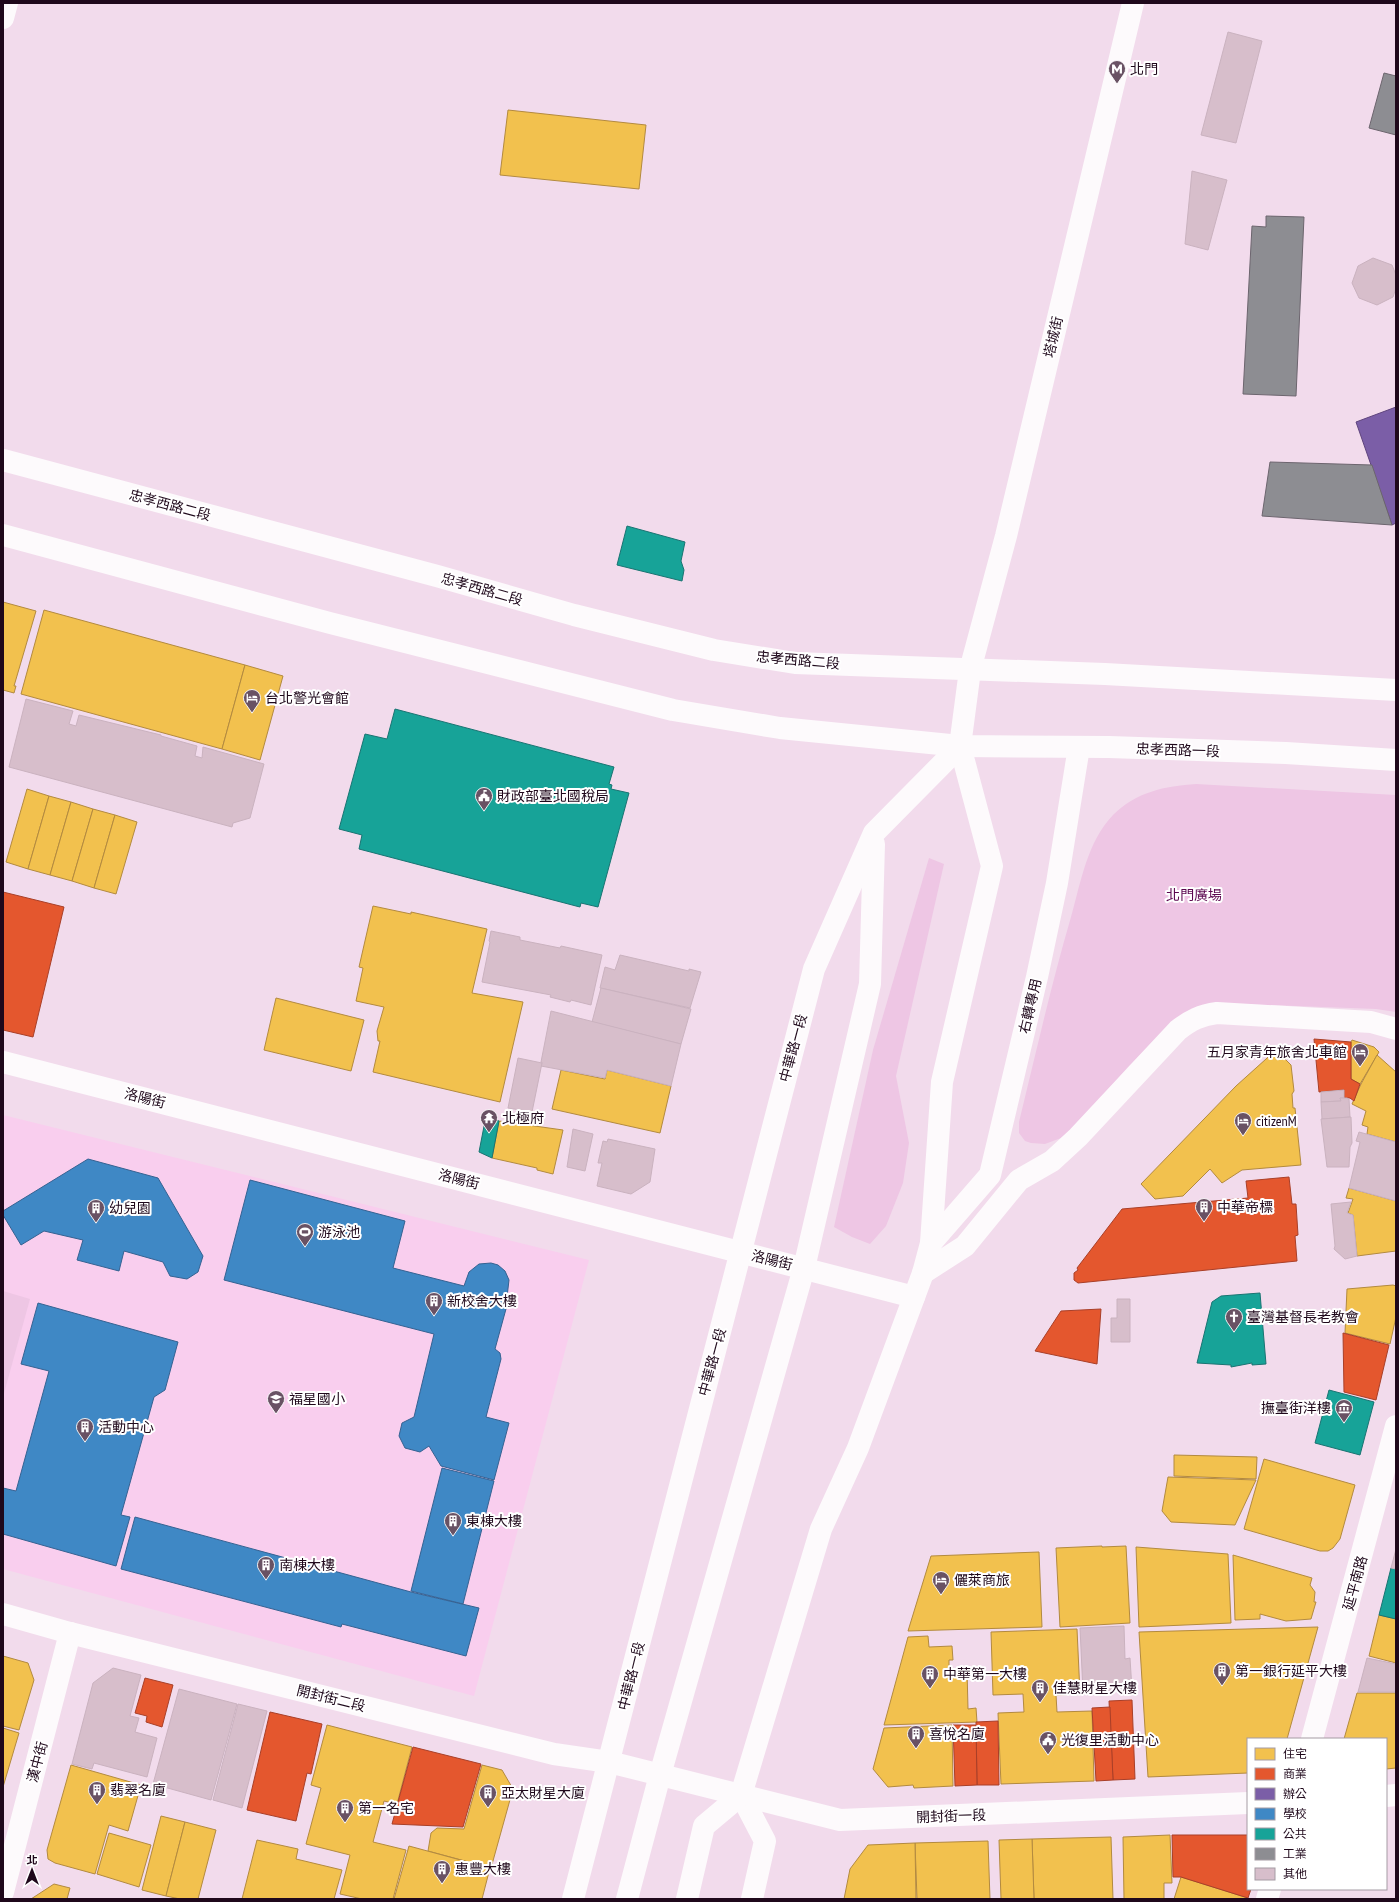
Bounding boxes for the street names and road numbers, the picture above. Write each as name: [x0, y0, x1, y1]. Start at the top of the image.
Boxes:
street label: 塔城街: [1040, 315, 1066, 359]
street label: 忠孝西路二段: [127, 485, 213, 525]
street label: 忠孝西路二段: [439, 569, 525, 609]
street label: 忠孝西路二段: [755, 647, 841, 673]
street label: 忠孝西路一段: [1136, 740, 1220, 760]
street label: 右轉專用: [1015, 977, 1045, 1035]
street label: 中華路一段: [775, 1012, 811, 1084]
street label: 洛陽街: [122, 1084, 168, 1112]
street label: 洛陽街: [436, 1165, 482, 1193]
street label: 洛陽街: [749, 1246, 795, 1274]
street label: 中華路一段: [694, 1326, 730, 1398]
street label: 延平南路: [1339, 1554, 1371, 1612]
street label: 中華路一段: [614, 1640, 648, 1712]
street label: 開封街二段: [295, 1681, 367, 1715]
street label: 漢中街: [23, 1739, 51, 1785]
street label: 開封街一段: [916, 1806, 986, 1826]

